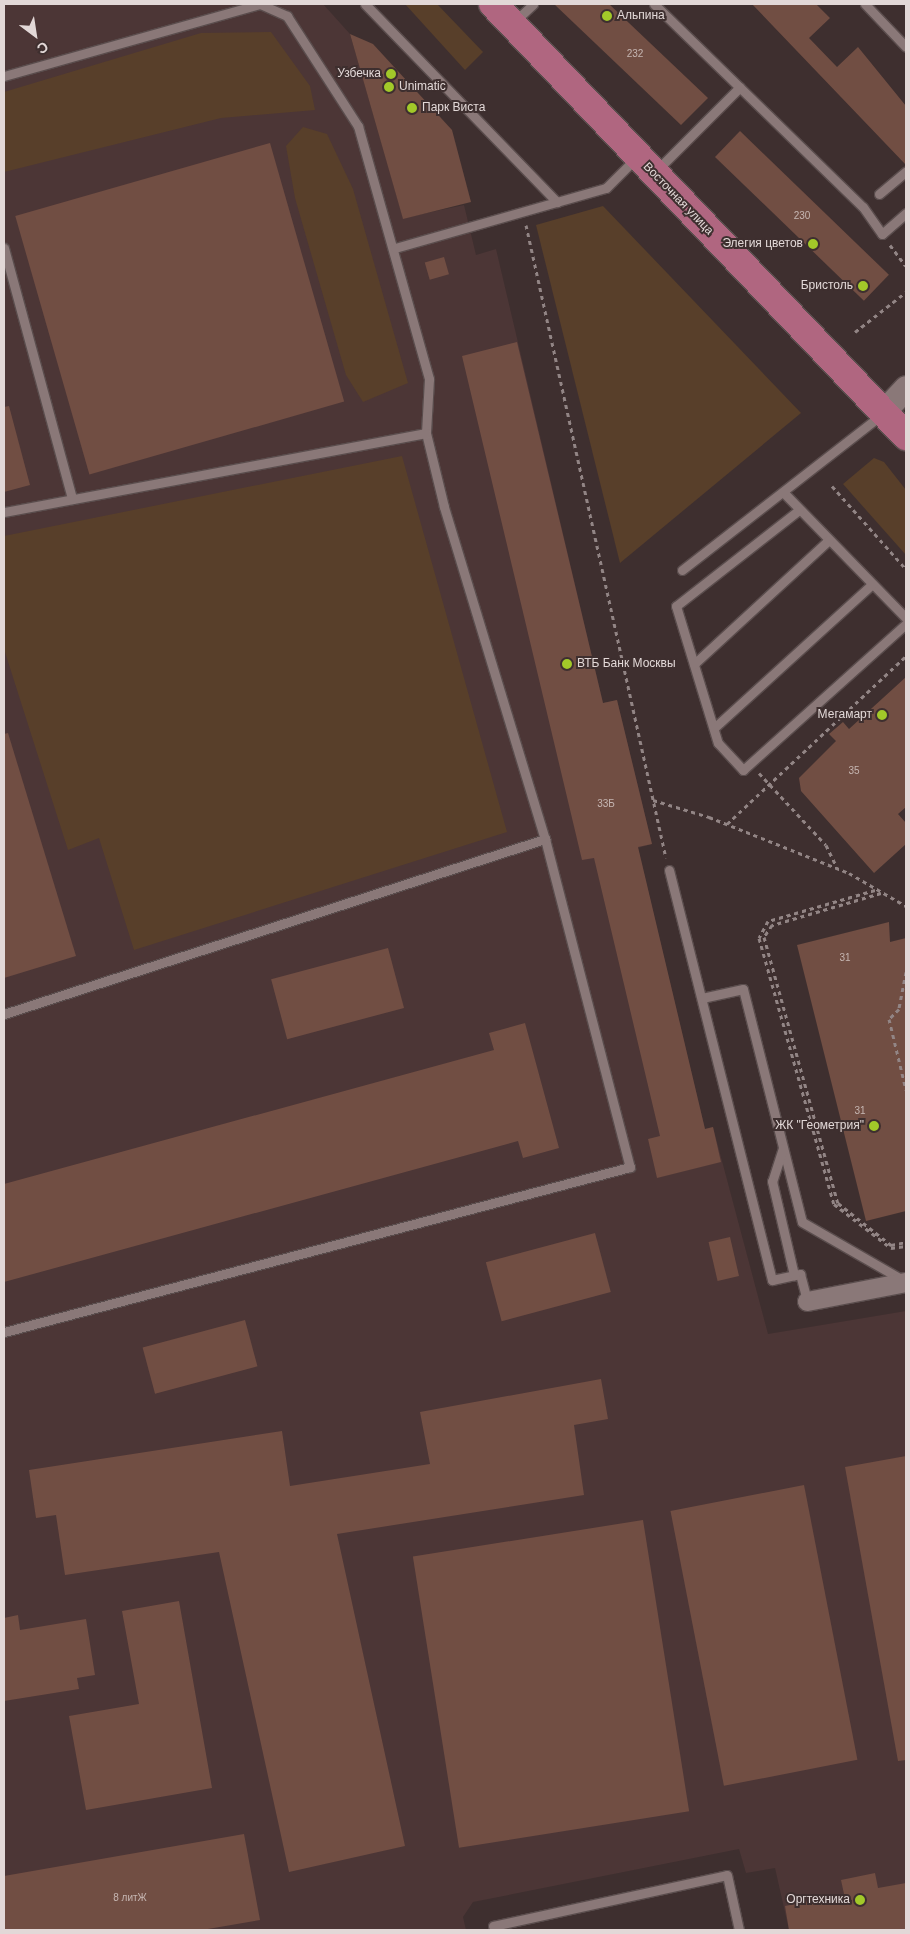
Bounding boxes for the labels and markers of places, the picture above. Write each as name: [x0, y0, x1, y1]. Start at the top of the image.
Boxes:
place label: Альпина: [617, 9, 665, 23]
marker: Альпина: [601, 10, 613, 22]
place label: Узбечка: [337, 67, 381, 81]
marker: Узбечка: [385, 68, 397, 80]
place label: Unimatic: [399, 80, 446, 94]
marker: Unimatic: [383, 81, 395, 93]
place label: Парк Виста: [422, 101, 485, 115]
marker: Парк Виста: [406, 102, 418, 114]
place label: Элегия цветов: [722, 237, 803, 251]
marker: Элегия цветов: [807, 238, 819, 250]
place label: Бристоль: [801, 279, 853, 293]
marker: Бристоль: [857, 280, 869, 292]
place label: ВТБ Банк Москвы: [577, 657, 676, 671]
marker: ВТБ Банк Москвы: [561, 658, 573, 670]
place label: Мегамарт: [818, 708, 872, 722]
marker: Мегамарт: [876, 709, 888, 721]
place label: ЖК "Геометрия": [775, 1119, 864, 1133]
marker: ЖК "Геометрия": [868, 1120, 880, 1132]
place label: Оргтехника: [786, 1893, 850, 1907]
marker: Оргтехника: [854, 1894, 866, 1906]

